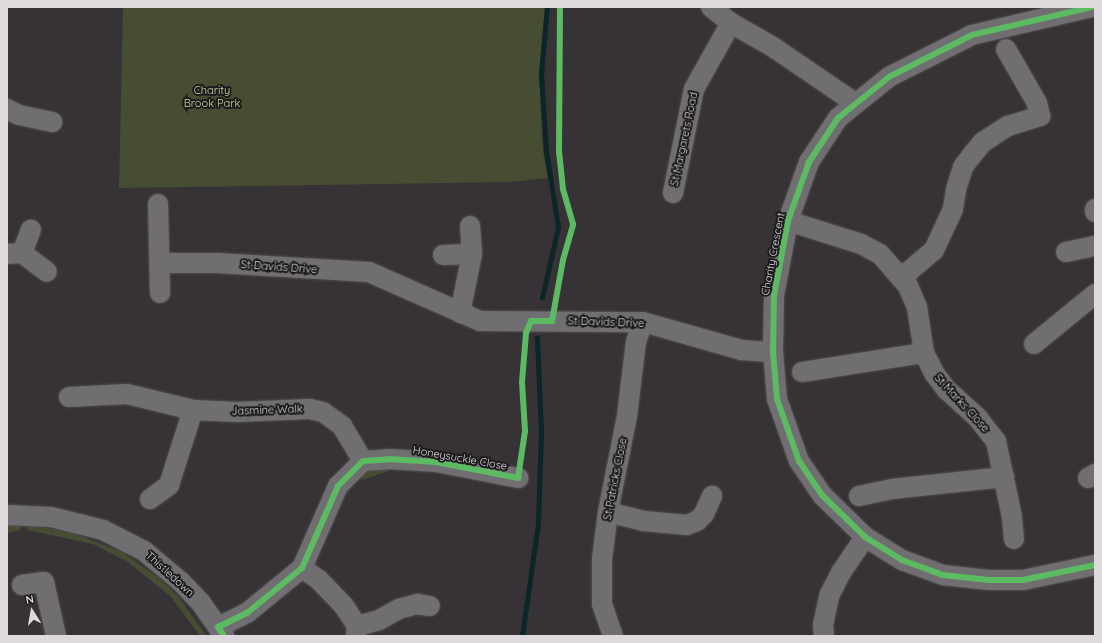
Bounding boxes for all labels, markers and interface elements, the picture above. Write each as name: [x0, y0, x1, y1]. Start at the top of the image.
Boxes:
park label: Charity Brook Park: [184, 84, 240, 110]
street label: St Margarets Road: [668, 91, 700, 187]
street label: Charity Crescent: [758, 211, 788, 297]
street label: St Davids Drive: [240, 258, 318, 276]
street label: St Davids Drive: [567, 314, 645, 330]
street label: St Marks Close: [932, 371, 992, 435]
street label: Jasmine Walk: [231, 402, 303, 418]
street label: St Patricks Close: [601, 437, 629, 521]
street label: Honeysuckle Close: [412, 443, 508, 473]
street label: Thistledown: [143, 549, 197, 599]
north arrow: [12, 591, 52, 631]
text: N: [24, 592, 35, 607]

